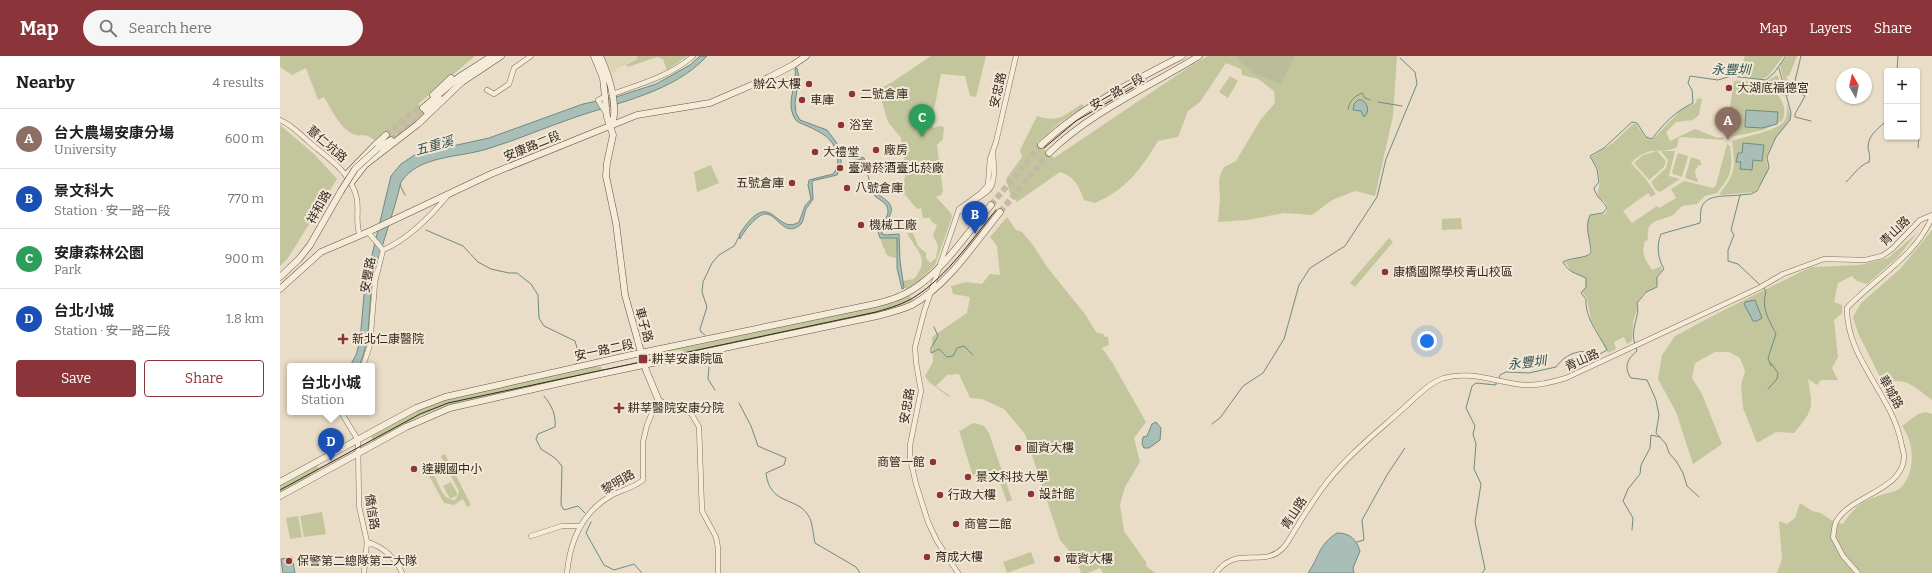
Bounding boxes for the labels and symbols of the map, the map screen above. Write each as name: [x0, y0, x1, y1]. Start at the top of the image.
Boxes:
water label: 永豐圳: [1711, 62, 1753, 77]
north arrow: [1836, 68, 1872, 104]
street label: 安忠路: [987, 71, 1009, 109]
street label: 安一路一段: [1088, 71, 1146, 113]
place label: 辦公大樓: [753, 77, 801, 91]
marker: 辦公大樓: [804, 79, 814, 89]
place label: 大湖底福德宮: [1737, 81, 1809, 95]
marker: 大湖底福德宮: [1724, 83, 1734, 93]
place label: 二號倉庫: [860, 87, 908, 101]
marker: 二號倉庫: [847, 89, 857, 99]
place label: 車庫: [810, 93, 834, 107]
marker: 車庫: [797, 95, 807, 105]
pin: C: [909, 104, 935, 137]
pin: A: [1715, 107, 1741, 140]
place label: 浴室: [849, 118, 873, 132]
marker: 浴室: [836, 120, 846, 130]
street label: 薏仁坑路: [304, 123, 350, 165]
street label: 安康路二段: [502, 128, 562, 164]
water label: 五重溪: [413, 133, 457, 158]
place label: 廠房: [884, 143, 908, 157]
place label: 大禮堂: [823, 145, 859, 159]
marker: 廠房: [871, 145, 881, 155]
marker: 大禮堂: [810, 147, 820, 157]
place label: 臺灣菸酒臺北菸廠: [848, 161, 944, 175]
marker: 臺灣菸酒臺北菸廠: [835, 163, 845, 173]
place label: 五號倉庫: [736, 176, 784, 190]
marker: 五號倉庫: [787, 178, 797, 188]
place label: 八號倉庫: [855, 181, 903, 195]
marker: 八號倉庫: [842, 183, 852, 193]
street label: 祥和路: [304, 188, 334, 226]
pin: B: [962, 201, 988, 234]
street label: 青山路: [1877, 213, 1913, 249]
place label: 機械工廠: [869, 218, 917, 232]
marker: 機械工廠: [856, 220, 866, 230]
street label: 安豐路: [358, 256, 378, 294]
place label: 康橋國際學校青山校區: [1393, 265, 1513, 279]
marker: 康橋國際學校青山校區: [1380, 267, 1390, 277]
street label: 車子路: [632, 306, 656, 344]
your location: [1417, 331, 1437, 351]
place label: 新北仁康醫院: [352, 332, 424, 346]
marker: 新北仁康醫院: [337, 333, 349, 345]
street label: 安一路二段: [573, 337, 635, 363]
street label: 青山路: [1563, 346, 1601, 374]
place label: 耕莘安康院區: [652, 352, 724, 366]
water label: 永豐圳: [1507, 352, 1549, 372]
marker: 耕莘安康院區: [637, 353, 649, 365]
street label: 華城路: [1876, 373, 1906, 411]
street label: 安忠路: [897, 387, 917, 425]
place label: 耕莘醫院安康分院: [628, 401, 724, 415]
marker: 耕莘醫院安康分院: [613, 402, 625, 414]
pin: D: [318, 428, 344, 461]
place label: 圖資大樓: [1026, 441, 1074, 455]
marker: 圖資大樓: [1013, 443, 1023, 453]
place label: 商管一館: [877, 455, 925, 469]
marker: 商管一館: [928, 457, 938, 467]
place label: 達觀國中小: [422, 462, 482, 476]
marker: 達觀國中小: [409, 464, 419, 474]
street label: 黎明路: [599, 467, 637, 497]
place label: 景文科技大學: [976, 470, 1048, 484]
marker: 景文科技大學: [963, 472, 973, 482]
place label: 設計館: [1039, 487, 1075, 501]
place label: 行政大樓: [948, 488, 996, 502]
marker: 設計館: [1026, 489, 1036, 499]
marker: 行政大樓: [935, 490, 945, 500]
street label: 僑信路: [362, 493, 382, 531]
street label: 青山路: [1278, 494, 1310, 532]
place label: 商管二館: [964, 517, 1012, 531]
marker: 商管二館: [951, 519, 961, 529]
place label: 育成大樓: [935, 550, 983, 564]
marker: 育成大樓: [922, 552, 932, 562]
place label: 電資大樓: [1065, 552, 1113, 566]
place label: 保警第二總隊第二大隊: [297, 554, 417, 568]
marker: 電資大樓: [1052, 554, 1062, 564]
marker: 保警第二總隊第二大隊: [284, 556, 294, 566]

